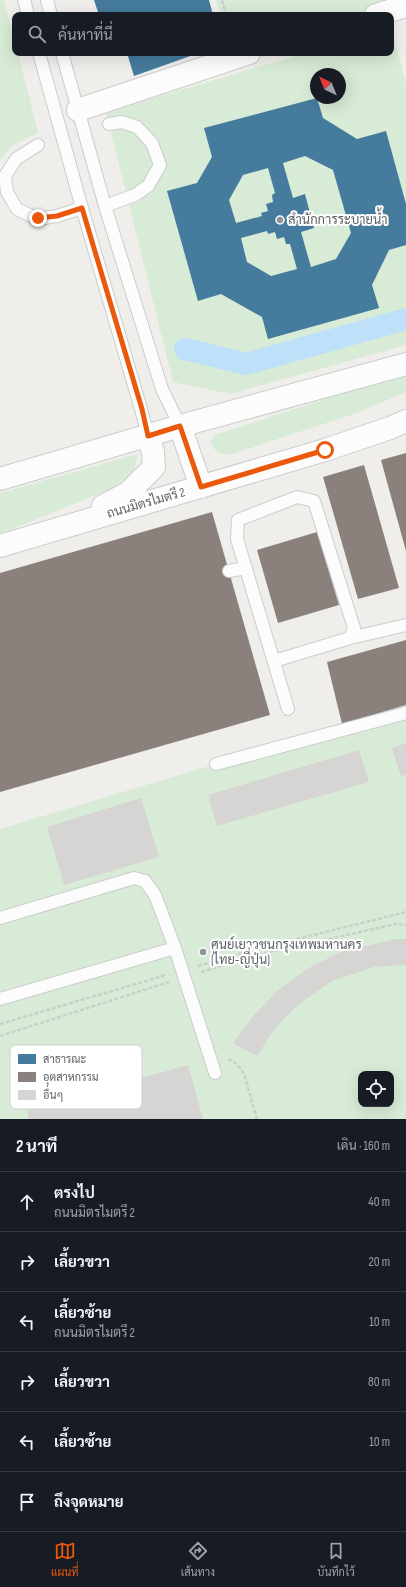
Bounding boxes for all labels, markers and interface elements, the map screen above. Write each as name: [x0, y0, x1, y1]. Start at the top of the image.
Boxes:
search box: [12, 12, 394, 56]
icon: search: [26, 23, 48, 45]
text: ค้นหาที่นี่: [58, 26, 113, 45]
north arrow: [310, 68, 346, 104]
place label: สำนักการระบายน้ำ: [288, 207, 388, 228]
route end: [29, 209, 47, 227]
marker: สำนักการระบายน้ำ: [275, 215, 285, 225]
route start: [316, 441, 334, 459]
street label: ถนนมิตรไมตรี 2: [104, 482, 187, 522]
place label: ศูนย์เยาวชนกรุงเทพมหานคร (ไทย-ญี่ปุ่น): [211, 935, 362, 969]
marker: ศูนย์เยาวชนกรุงเทพมหานคร (ไทย-ญี่ปุ่น): [198, 947, 208, 957]
legend: [10, 1045, 142, 1109]
text: สาธารณะ: [43, 1053, 86, 1066]
text: อุตสาหกรรม: [43, 1071, 99, 1086]
map controls: [358, 1071, 394, 1107]
button: locate: [358, 1071, 394, 1107]
text: อื่นๆ: [43, 1084, 63, 1102]
text: 2 นาที: [16, 1137, 57, 1157]
text: เดิน · 160 m: [337, 1138, 390, 1154]
text: ตรงไป: [54, 1184, 95, 1203]
icon: ahead: [16, 1191, 38, 1213]
text: 40 m: [368, 1194, 390, 1210]
text: ถนนมิตรไมตรี 2: [54, 1205, 135, 1221]
icon: right: [16, 1251, 38, 1273]
text: เลี้ยวขวา: [54, 1253, 110, 1272]
text: 20 m: [368, 1254, 390, 1270]
text: เลี้ยวซ้าย: [54, 1304, 111, 1323]
icon: left: [16, 1311, 38, 1333]
text: 10 m: [369, 1314, 390, 1330]
text: ถนนมิตรไมตรี 2: [54, 1325, 135, 1341]
icon: right: [16, 1371, 38, 1393]
text: เลี้ยวขวา: [54, 1373, 110, 1392]
text: 80 m: [368, 1374, 390, 1390]
icon: left: [16, 1431, 38, 1453]
text: เลี้ยวซ้าย: [54, 1433, 111, 1452]
text: 10 m: [369, 1434, 390, 1450]
icon: arrive: [16, 1491, 38, 1513]
text: ถึงจุดหมาย: [54, 1493, 124, 1512]
tab: แผนที่: [51, 1540, 79, 1579]
tab: เส้นทาง: [181, 1540, 215, 1579]
tab: บันทึกไว้: [317, 1540, 355, 1579]

